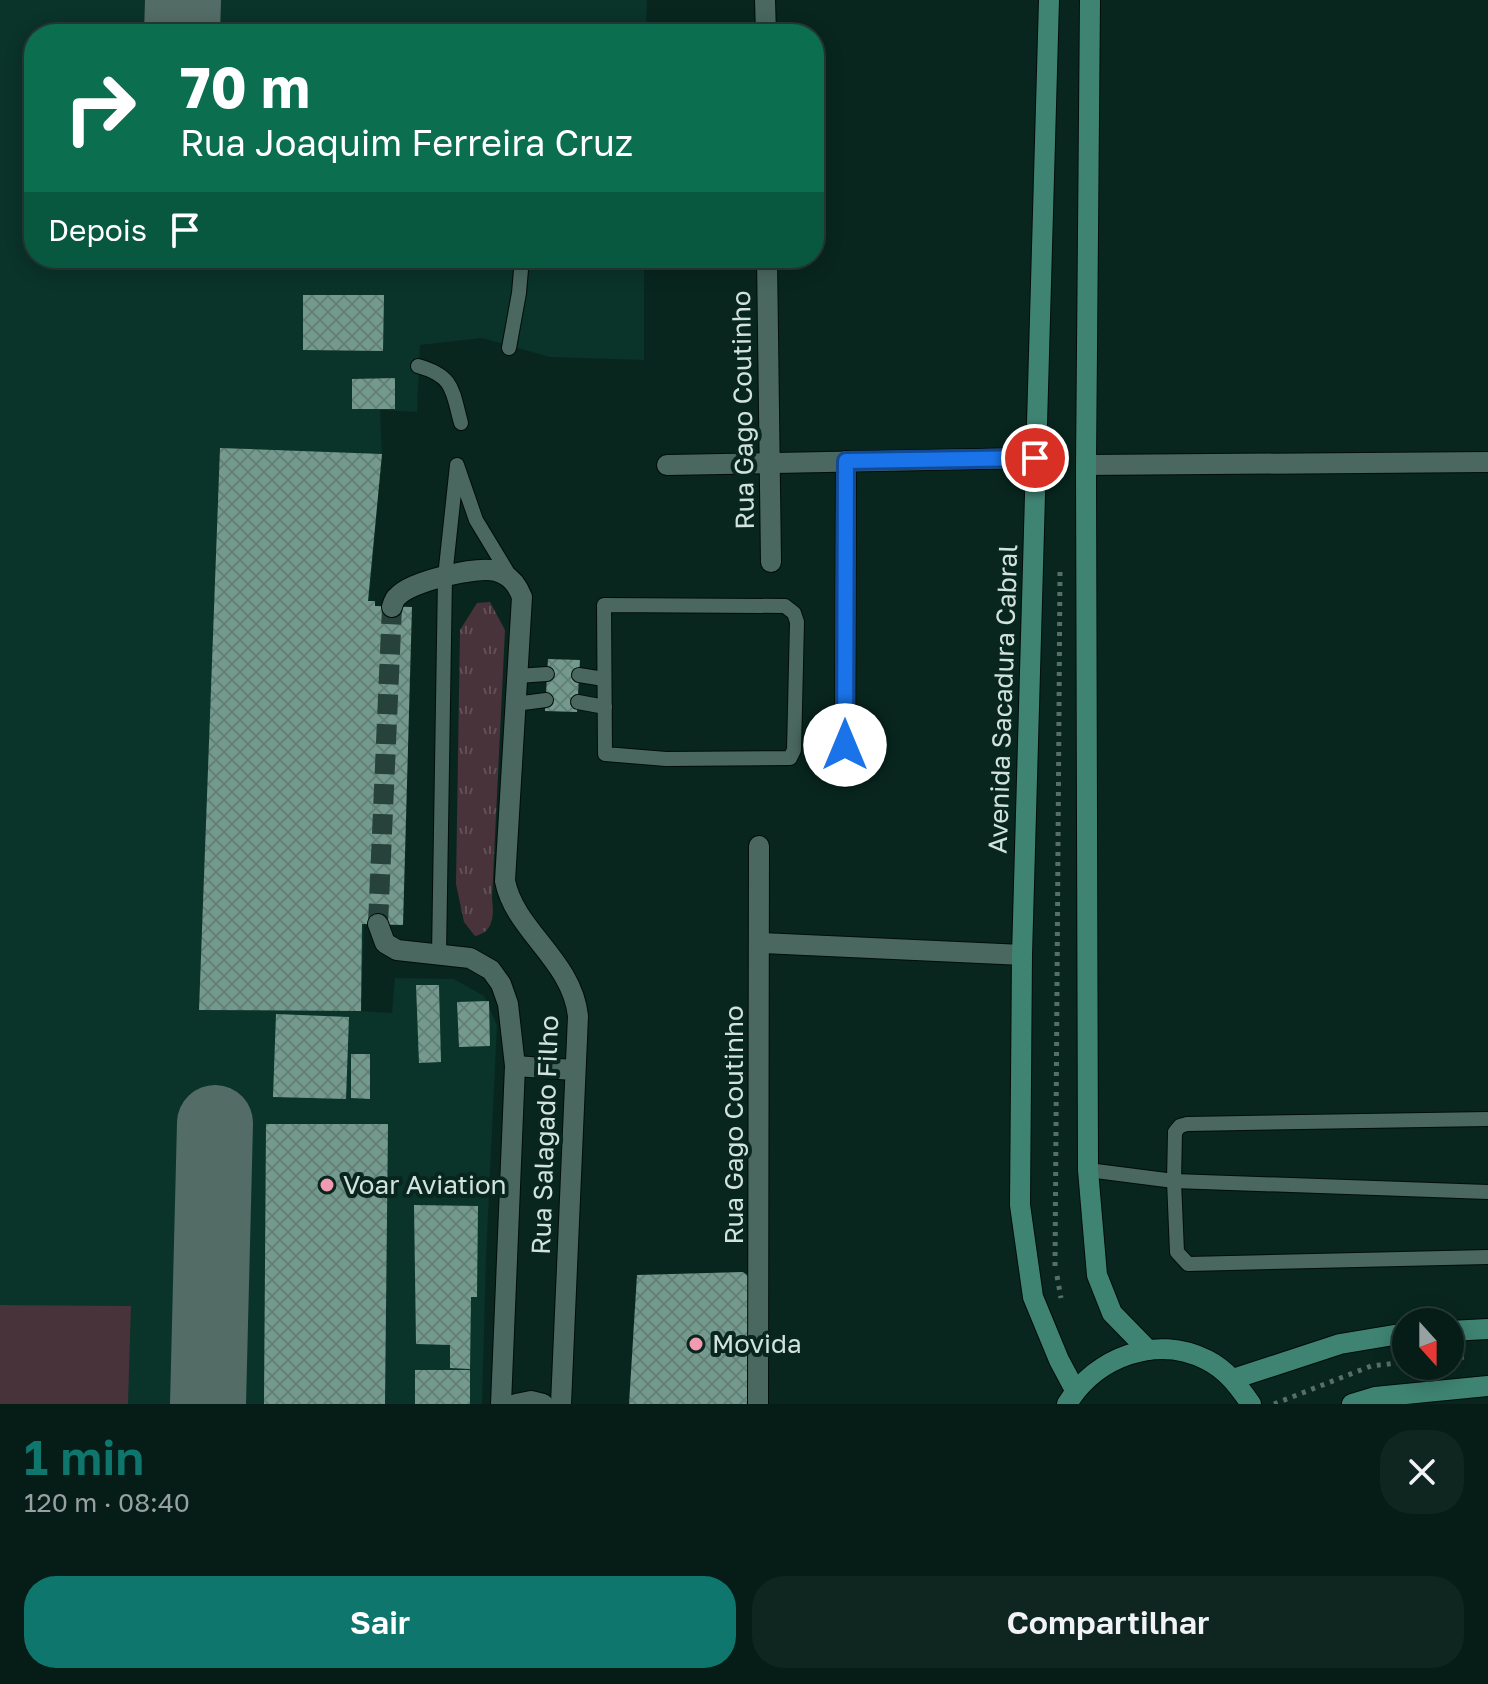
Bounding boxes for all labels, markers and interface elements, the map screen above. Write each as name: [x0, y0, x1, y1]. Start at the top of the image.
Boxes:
text: 70 m: [180, 53, 310, 120]
icon: right: [48, 56, 152, 160]
text: Rua Joaquim Ferreira Cruz: [180, 121, 633, 164]
icon: arrive: [163, 208, 207, 252]
text: Depois: [48, 212, 147, 248]
street label: Rua Gago Coutinho: [725, 290, 760, 530]
pin: [1001, 424, 1069, 492]
icon: arrive: [1013, 436, 1057, 480]
street label: Avenida Sacadura Cabral: [982, 544, 1023, 854]
position arrow: [803, 703, 887, 787]
street label: Rua Gago Coutinho: [718, 1005, 749, 1245]
street label: Rua Salagado Filho: [525, 1015, 564, 1255]
place label: Voar Aviation: [343, 1169, 507, 1200]
marker: Voar Aviation: [318, 1176, 336, 1194]
north arrow: [1392, 1308, 1464, 1380]
map controls: [1392, 1308, 1464, 1380]
place label: Movida: [712, 1328, 802, 1359]
marker: Movida: [687, 1335, 705, 1353]
text: 1 min: [24, 1428, 144, 1486]
button: close: [1380, 1430, 1464, 1514]
text: 120 m · 08:40: [24, 1487, 190, 1518]
button: Sair: [24, 1576, 736, 1668]
button: Compartilhar: [752, 1576, 1464, 1668]

